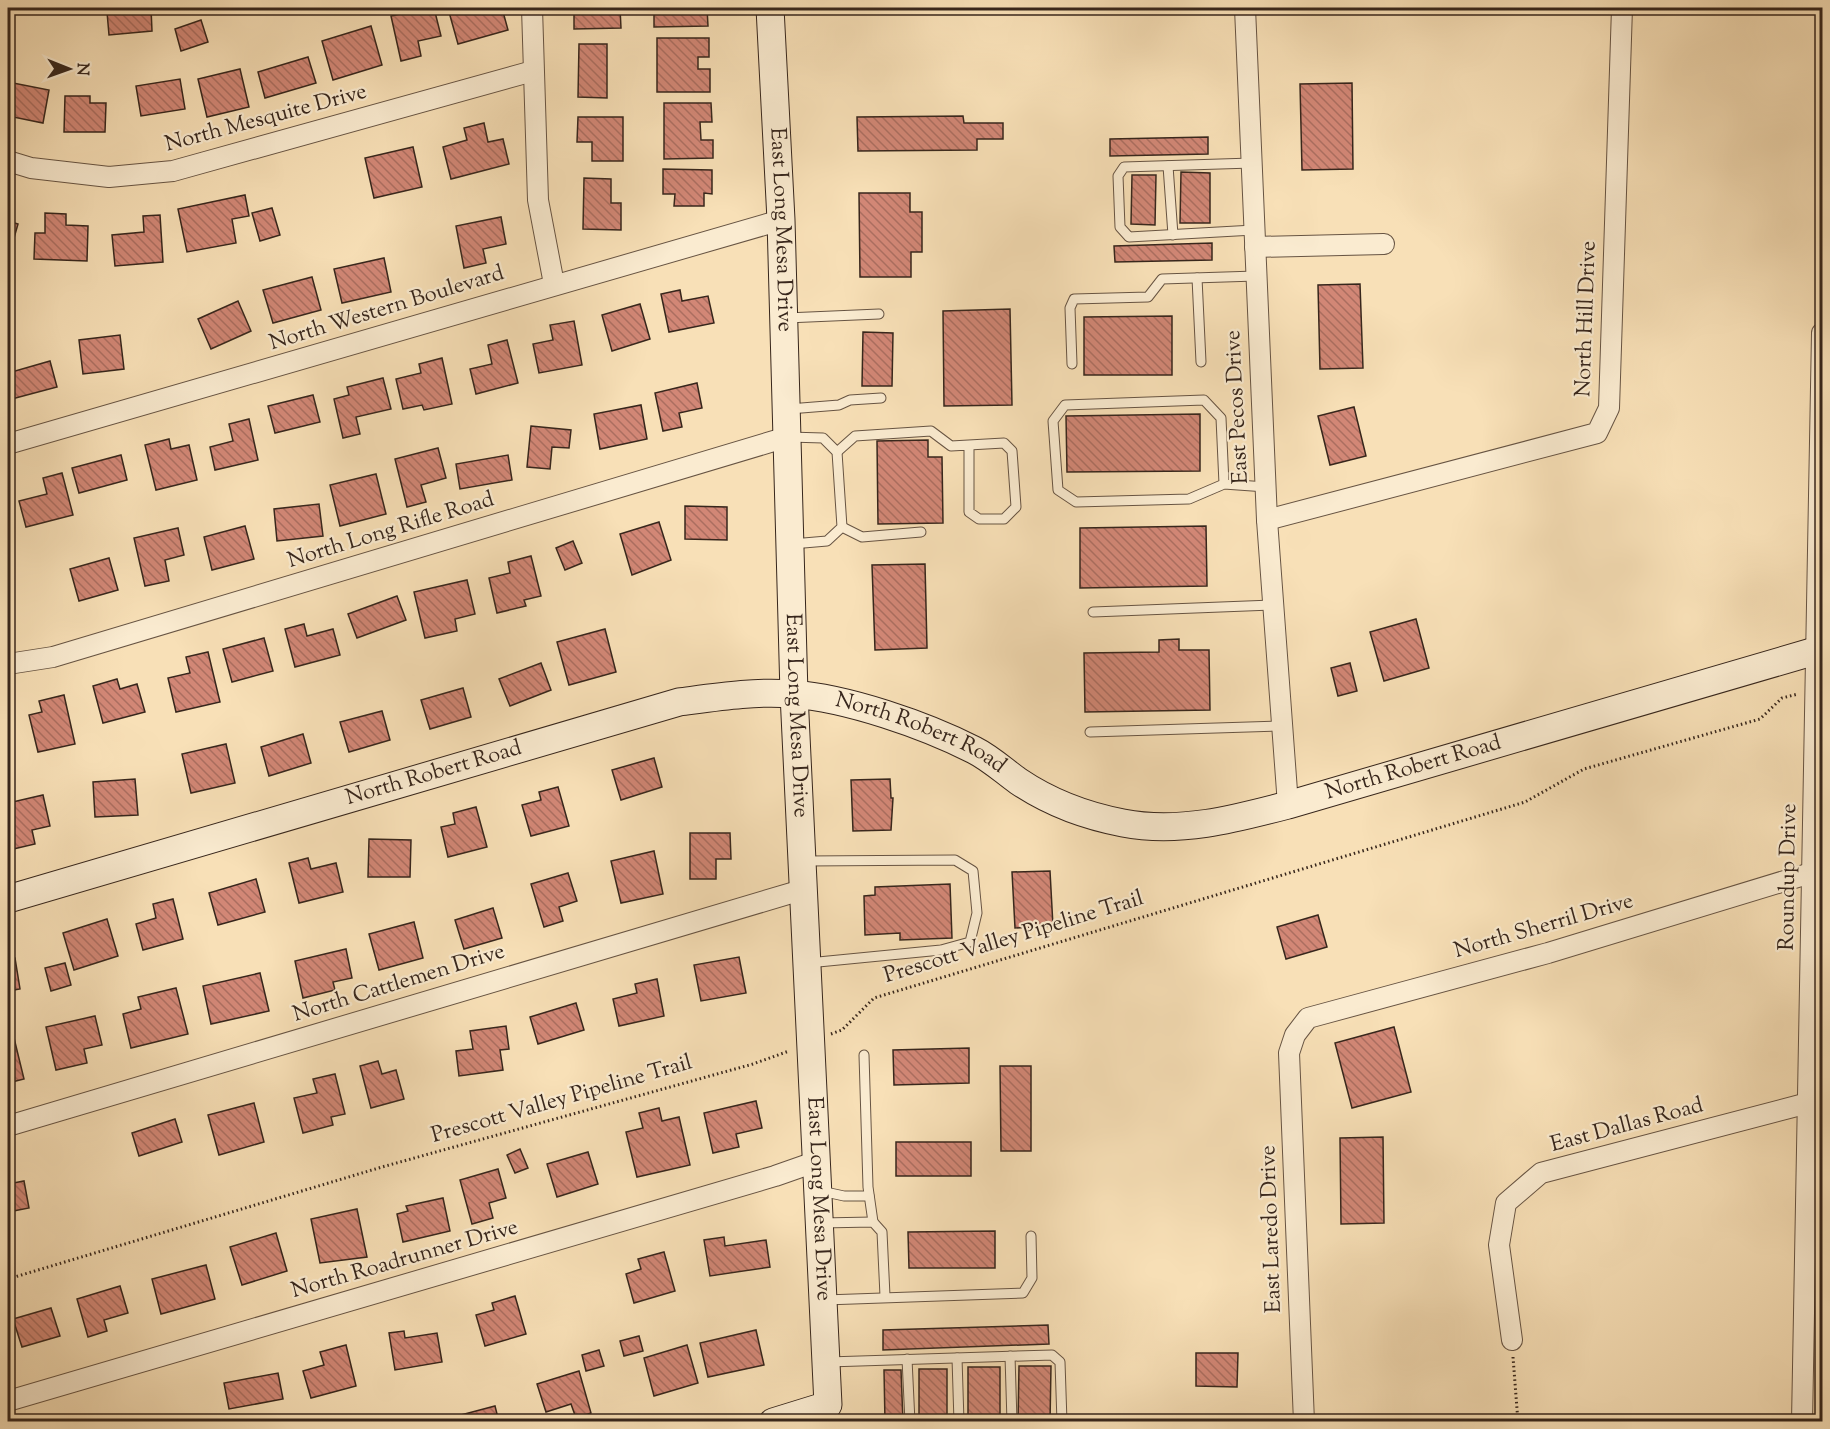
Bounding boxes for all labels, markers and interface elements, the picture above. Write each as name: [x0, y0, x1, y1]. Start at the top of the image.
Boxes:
north arrow: [39, 39, 99, 99]
text: N: [70, 63, 93, 76]
street label: North Mesquite Drive: [162, 77, 370, 161]
street label: East Long Mesa Drive: [760, 127, 800, 332]
street label: North Hill Drive: [1568, 240, 1606, 398]
street label: North Western Boulevard: [266, 258, 508, 360]
street label: East Pecos Drive: [1218, 329, 1258, 485]
street label: North Long Rifle Road: [284, 484, 498, 578]
street label: East Long Mesa Drive: [776, 613, 816, 818]
street label: North Robert Road: [832, 685, 1013, 782]
street label: North Robert Road: [1322, 728, 1505, 809]
street label: North Robert Road: [342, 733, 526, 815]
street label: Roundup Drive: [1772, 803, 1806, 951]
street label: Prescott Valley Pipeline Trail: [880, 883, 1148, 993]
street label: North Sherril Drive: [1451, 886, 1637, 968]
street label: North Cattlemen Drive: [289, 937, 509, 1031]
street label: Prescott Valley Pipeline Trail: [428, 1047, 696, 1153]
street label: East Dallas Road: [1547, 1090, 1707, 1162]
street label: East Long Mesa Drive: [797, 1096, 839, 1302]
street label: East Laredo Drive: [1253, 1145, 1291, 1313]
street label: North Roadrunner Drive: [288, 1212, 522, 1308]

